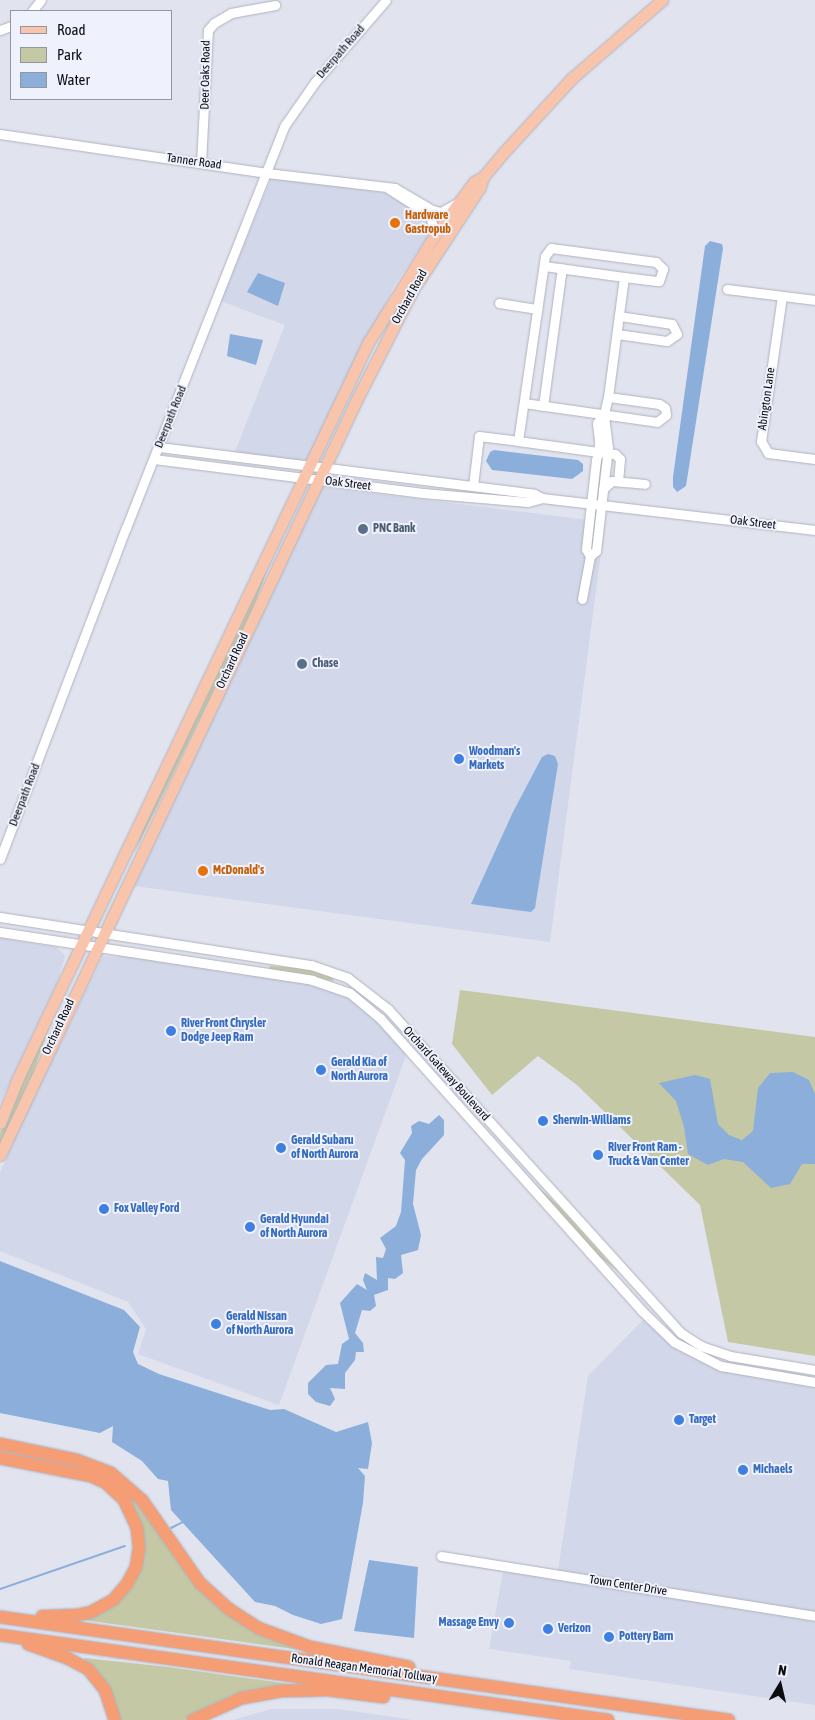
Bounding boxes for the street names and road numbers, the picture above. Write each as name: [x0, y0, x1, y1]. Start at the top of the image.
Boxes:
street label: Deerpath Road: [314, 22, 368, 82]
street label: Deer Oaks Road: [198, 40, 214, 110]
street label: Tanner Road: [166, 151, 222, 173]
street label: Orchard Road: [389, 267, 431, 327]
street label: Abington Lane: [755, 367, 779, 431]
street label: Deerpath Road: [152, 384, 190, 450]
street label: Oak Street: [324, 474, 372, 494]
street label: Oak Street: [729, 513, 777, 533]
street label: Orchard Road: [214, 631, 252, 691]
street label: Deerpath Road: [6, 762, 44, 828]
street label: Orchard Road: [40, 997, 78, 1057]
street label: Orchard Gateway Boulevard: [400, 1024, 492, 1124]
street label: Town Center Drive: [588, 1573, 668, 1599]
street label: Ronald Reagan Memorial Tollway: [290, 1652, 438, 1686]

